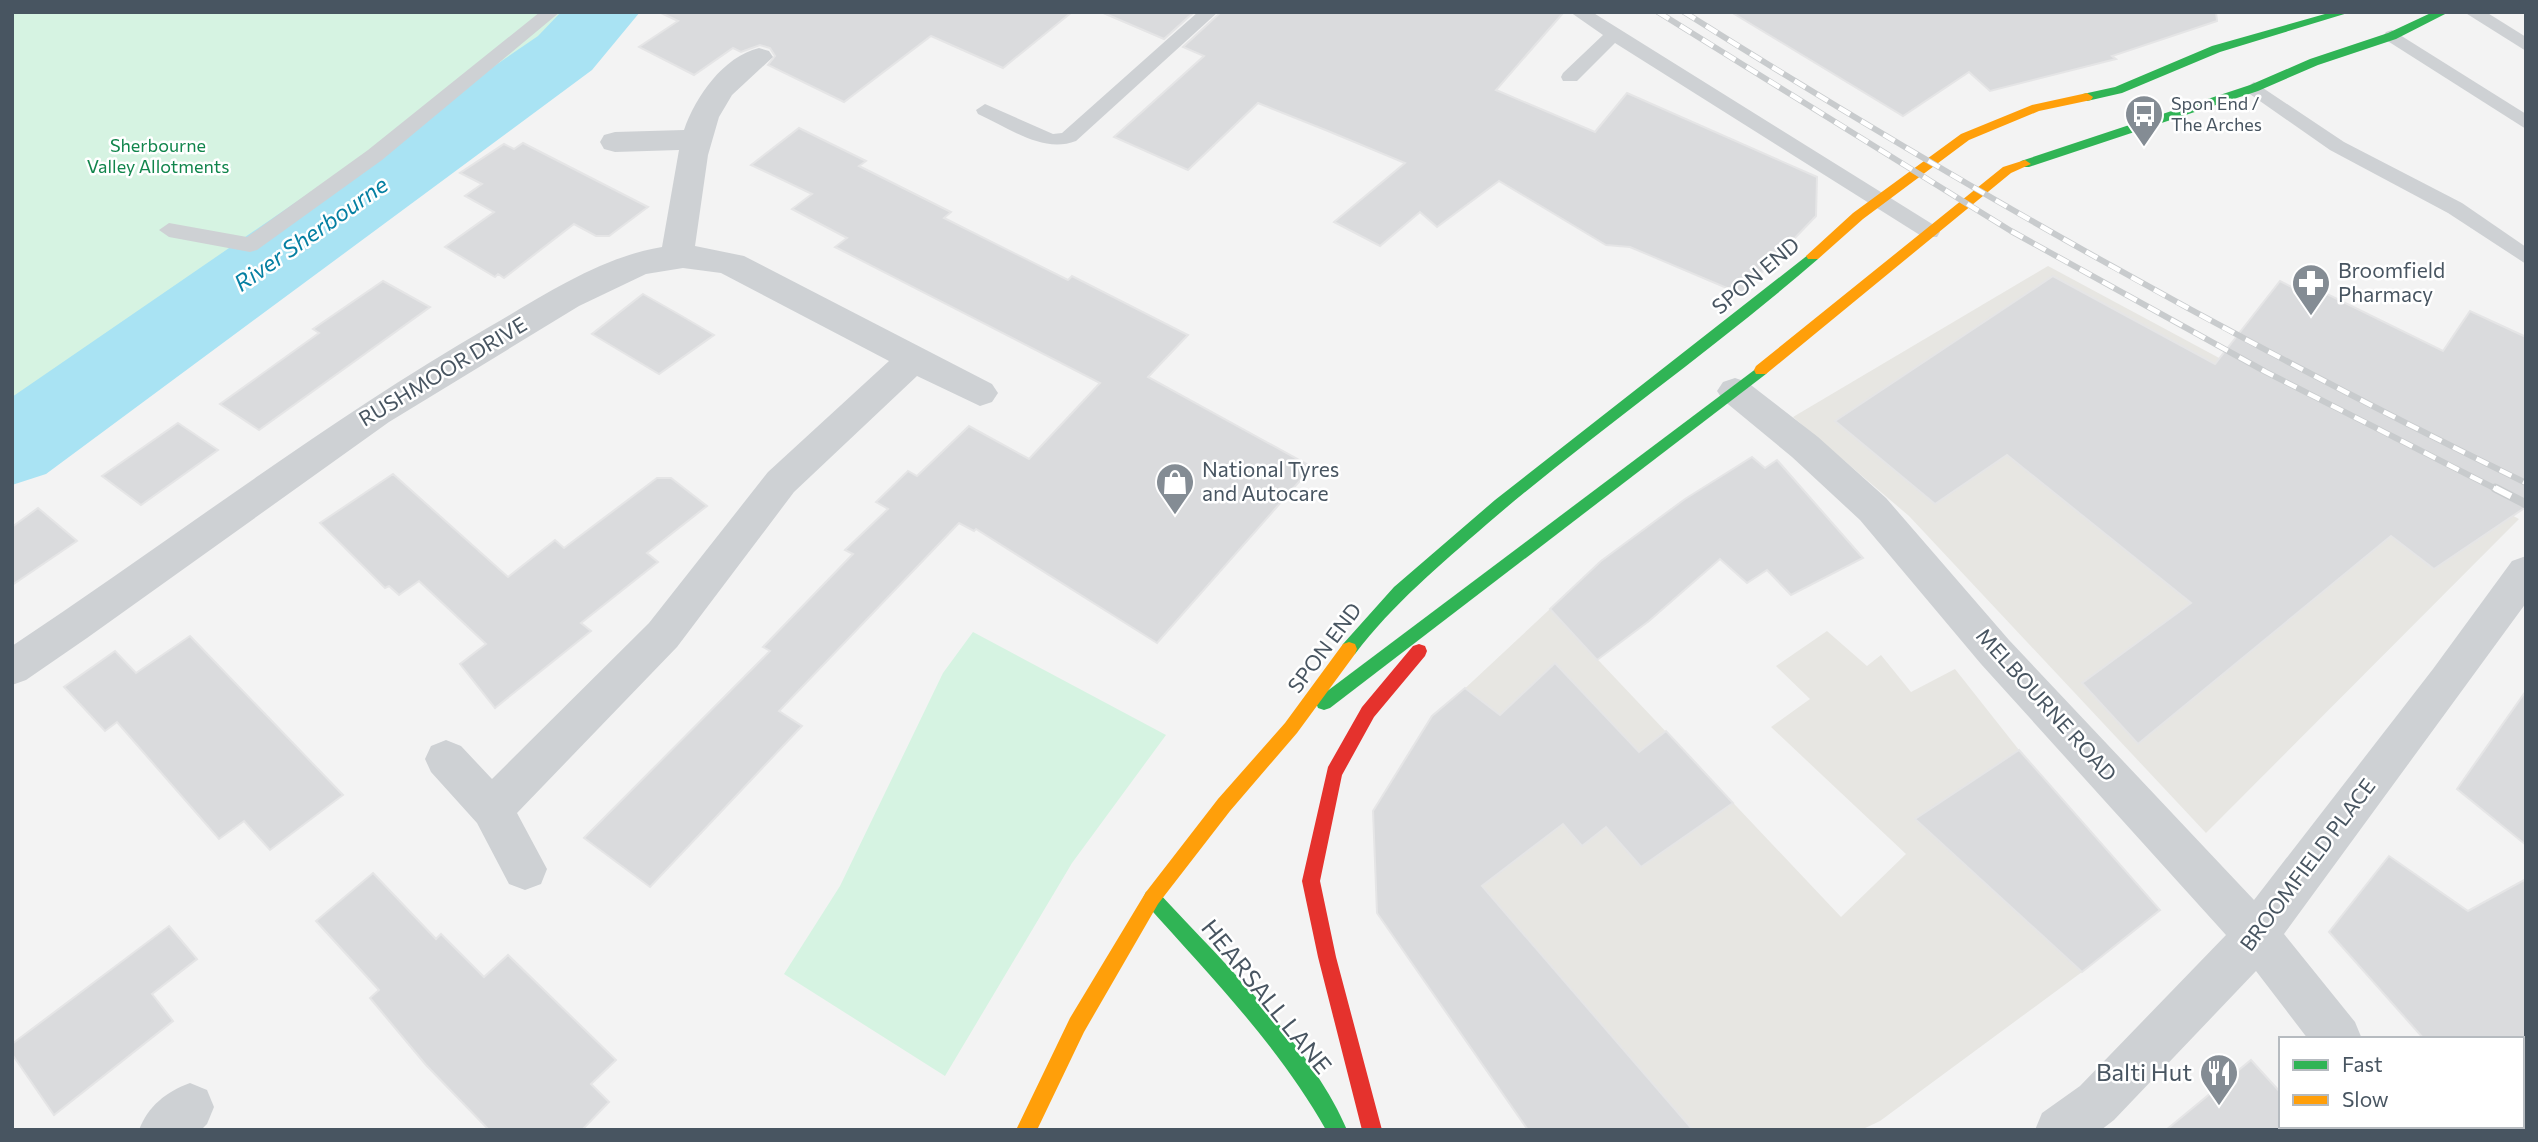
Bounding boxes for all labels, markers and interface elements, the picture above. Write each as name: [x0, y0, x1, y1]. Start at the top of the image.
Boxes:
place label: Spon End / The Arches: [2171, 92, 2262, 135]
bus stop icon: Spon End / The Arches: [2123, 93, 2165, 148]
park label: Sherbourne Valley Allotments: [87, 134, 229, 177]
water label: River Sherbourne: [228, 170, 393, 297]
street label: SPON END: [1706, 231, 1804, 319]
place label: Broomfield Pharmacy: [2338, 257, 2445, 306]
pharmacy icon: Broomfield Pharmacy: [2290, 262, 2332, 317]
street label: RUSHMOOR DRIVE: [354, 311, 531, 431]
place label: National Tyres and Autocare: [1202, 456, 1339, 505]
shop icon: National Tyres and Autocare: [1154, 461, 1196, 516]
street label: SPON END: [1282, 597, 1366, 697]
street label: MELBOURNE ROAD: [1972, 622, 2122, 786]
street label: BROOMFIELD PLACE: [2234, 773, 2380, 955]
street label: HEARSALL LANE: [1196, 913, 1338, 1079]
legend: [2279, 1037, 2524, 1128]
text: Fast: [2342, 1051, 2383, 1076]
restaurant icon: Balti Hut: [2198, 1052, 2240, 1107]
place label: Balti Hut: [2096, 1057, 2192, 1086]
text: Slow: [2342, 1086, 2389, 1111]

